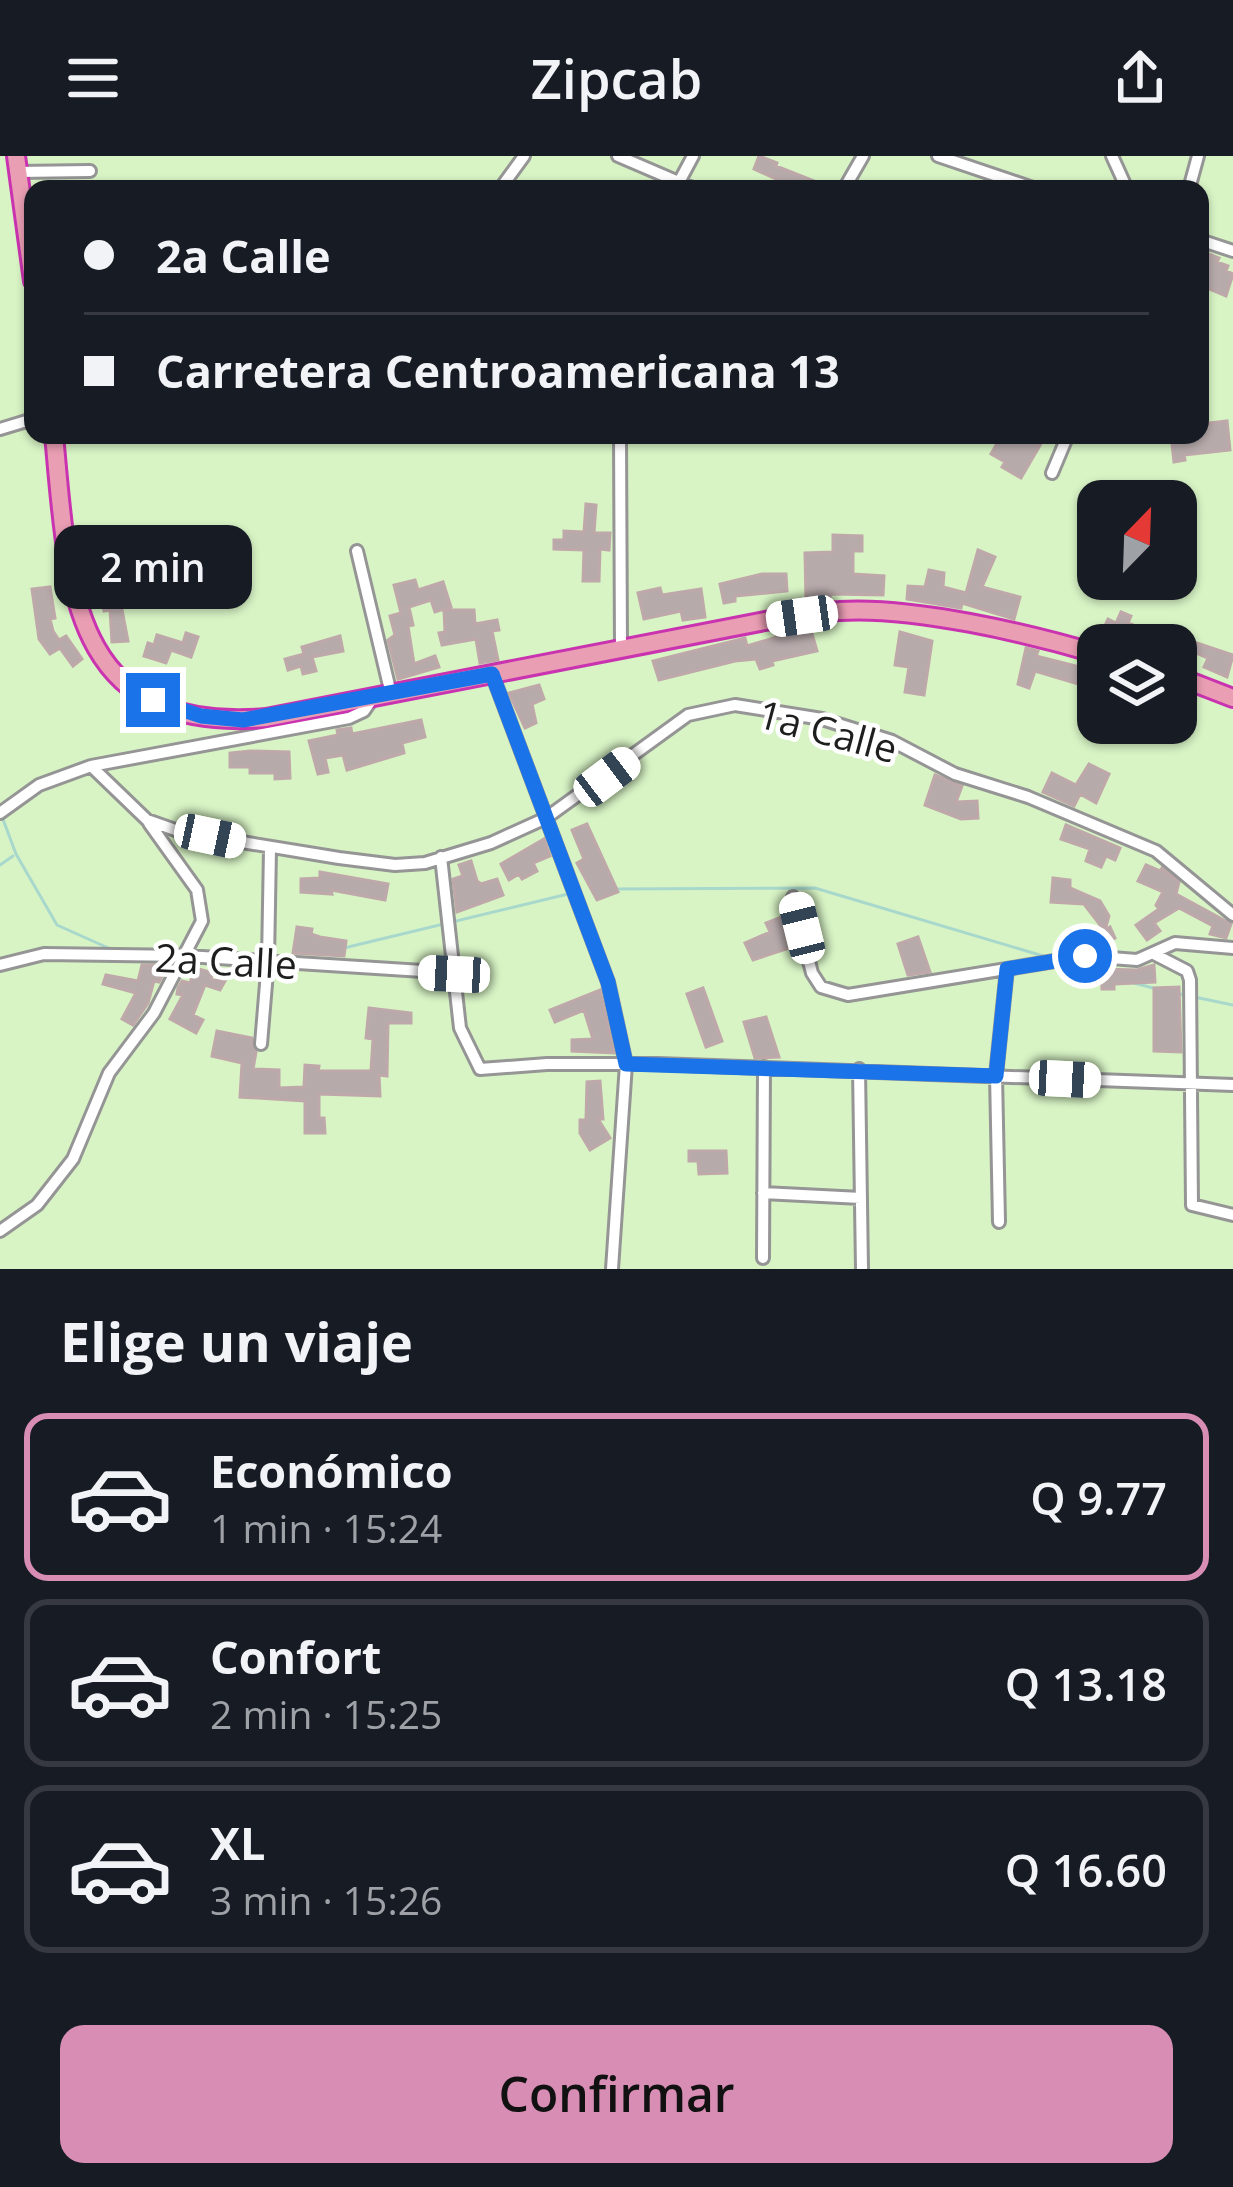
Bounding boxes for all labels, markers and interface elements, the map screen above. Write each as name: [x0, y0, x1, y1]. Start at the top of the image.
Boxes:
text: Zipcab: [531, 41, 702, 115]
icon: menu: [60, 45, 126, 111]
icon: share: [1107, 45, 1173, 111]
text: 2a Calle: [156, 225, 331, 286]
text: Carretera Centroamericana 13: [156, 340, 840, 401]
north arrow: [1077, 480, 1197, 600]
map controls: [1077, 480, 1197, 744]
callout: 2 min: [54, 526, 252, 610]
text: 2 min: [100, 540, 206, 593]
car: [764, 593, 840, 639]
button: layers: [1077, 624, 1197, 744]
route end: [126, 673, 180, 727]
street label: 1a Calle: [753, 686, 903, 774]
car: [567, 741, 647, 813]
car: [171, 811, 249, 861]
car: [776, 889, 828, 967]
route start: [1058, 929, 1112, 983]
street label: 2a Calle: [154, 930, 298, 990]
car: [417, 954, 491, 994]
car: [1028, 1059, 1102, 1099]
text: Elige un viaje: [60, 1304, 413, 1378]
text: Económico: [210, 1440, 453, 1501]
icon: car: [66, 1443, 174, 1551]
text: Q 9.77: [1030, 1467, 1167, 1528]
text: 1 min · 15:24: [210, 1501, 442, 1554]
text: Confort: [210, 1626, 381, 1687]
icon: car: [66, 1629, 174, 1737]
text: Q 13.18: [1005, 1653, 1167, 1714]
text: 2 min · 15:25: [210, 1687, 442, 1740]
text: XL: [210, 1812, 265, 1873]
icon: car: [66, 1815, 174, 1923]
text: Q 16.60: [1005, 1839, 1167, 1900]
text: 3 min · 15:26: [210, 1873, 442, 1926]
button: Confirmar: [60, 2025, 1173, 2163]

